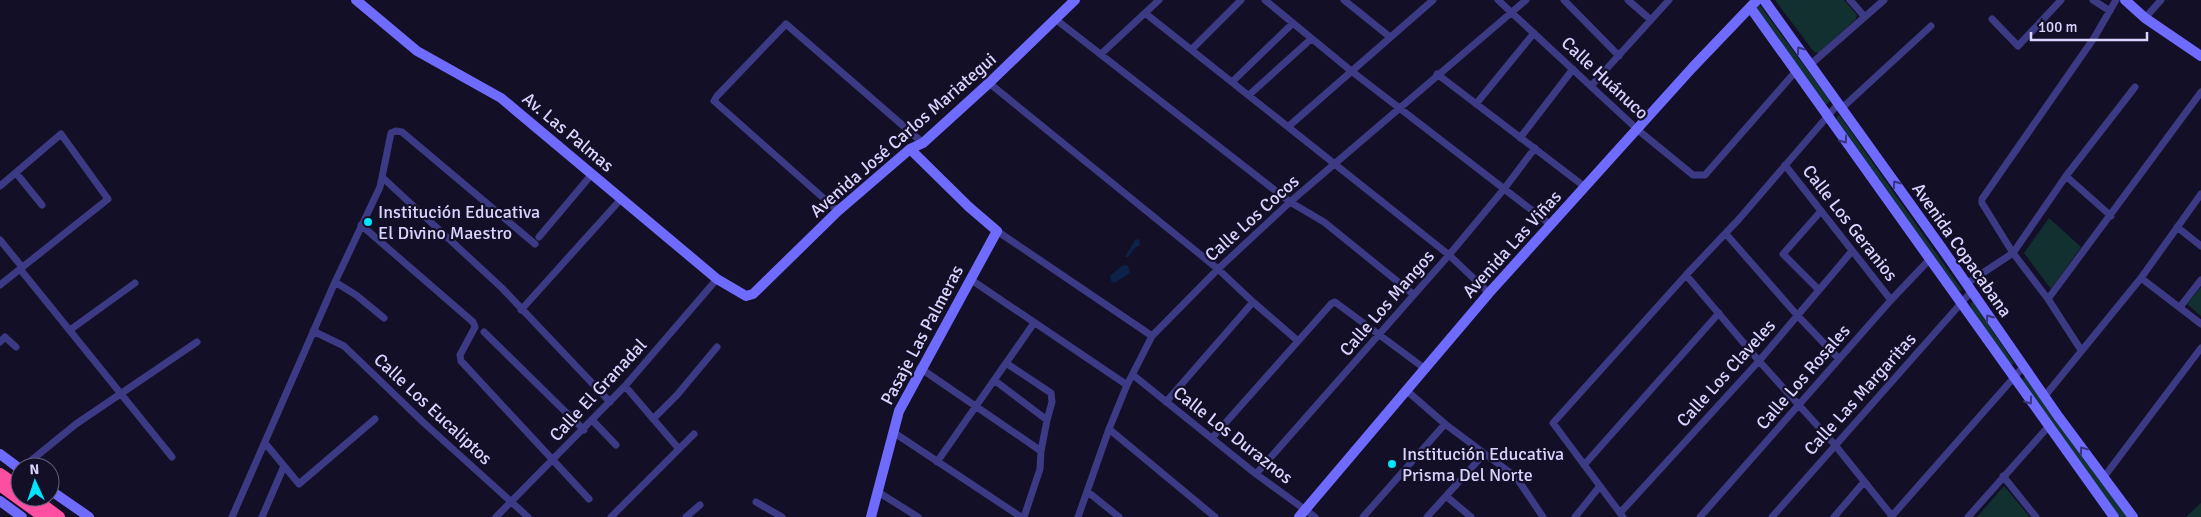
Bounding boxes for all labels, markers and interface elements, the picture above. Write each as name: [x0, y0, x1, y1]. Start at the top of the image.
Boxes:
scale bar: [2031, 10, 2147, 42]
text: 100 m: [2038, 18, 2078, 36]
street label: Calle Huánuco: [1557, 32, 1653, 124]
one-way arrow: [1797, 46, 1806, 56]
street label: Avenida José Carlos Mariategui: [805, 48, 1001, 222]
street label: Av. Las Palmas: [518, 87, 618, 177]
one-way arrow: [1838, 134, 1847, 143]
street label: Calle Los Geranios: [1798, 161, 1902, 286]
street label: Calle Los Cocos: [1200, 170, 1304, 266]
street label: Avenida Copacabana: [1907, 179, 2017, 321]
one-way arrow: [1893, 180, 1902, 190]
street label: Avenida Las Viñas: [1458, 186, 1566, 302]
place label: Institución Educativa El Divino Maestro: [378, 201, 540, 244]
marker: Institución Educativa El Divino Maestro: [362, 216, 374, 228]
street label: Calle Los Mangos: [1335, 245, 1439, 361]
street label: Pasaje Las Palmeras: [876, 261, 968, 409]
one-way arrow: [1986, 314, 1995, 323]
street label: Calle Los Claveles: [1672, 315, 1780, 431]
street label: Calle Los Rosales: [1751, 320, 1855, 434]
street label: Calle Las Margaritas: [1799, 328, 1921, 460]
street label: Calle El Granadal: [545, 334, 651, 446]
street label: Calle Los Eucaliptos: [369, 349, 497, 469]
street label: Calle Los Duraznos: [1169, 382, 1297, 488]
one-way arrow: [2023, 395, 2033, 404]
place label: Institución Educativa Prisma Del Norte: [1402, 443, 1564, 486]
one-way arrow: [2081, 447, 2089, 456]
north arrow: [10, 457, 60, 507]
marker: Institución Educativa Prisma Del Norte: [1386, 458, 1398, 470]
text: N: [29, 461, 40, 478]

